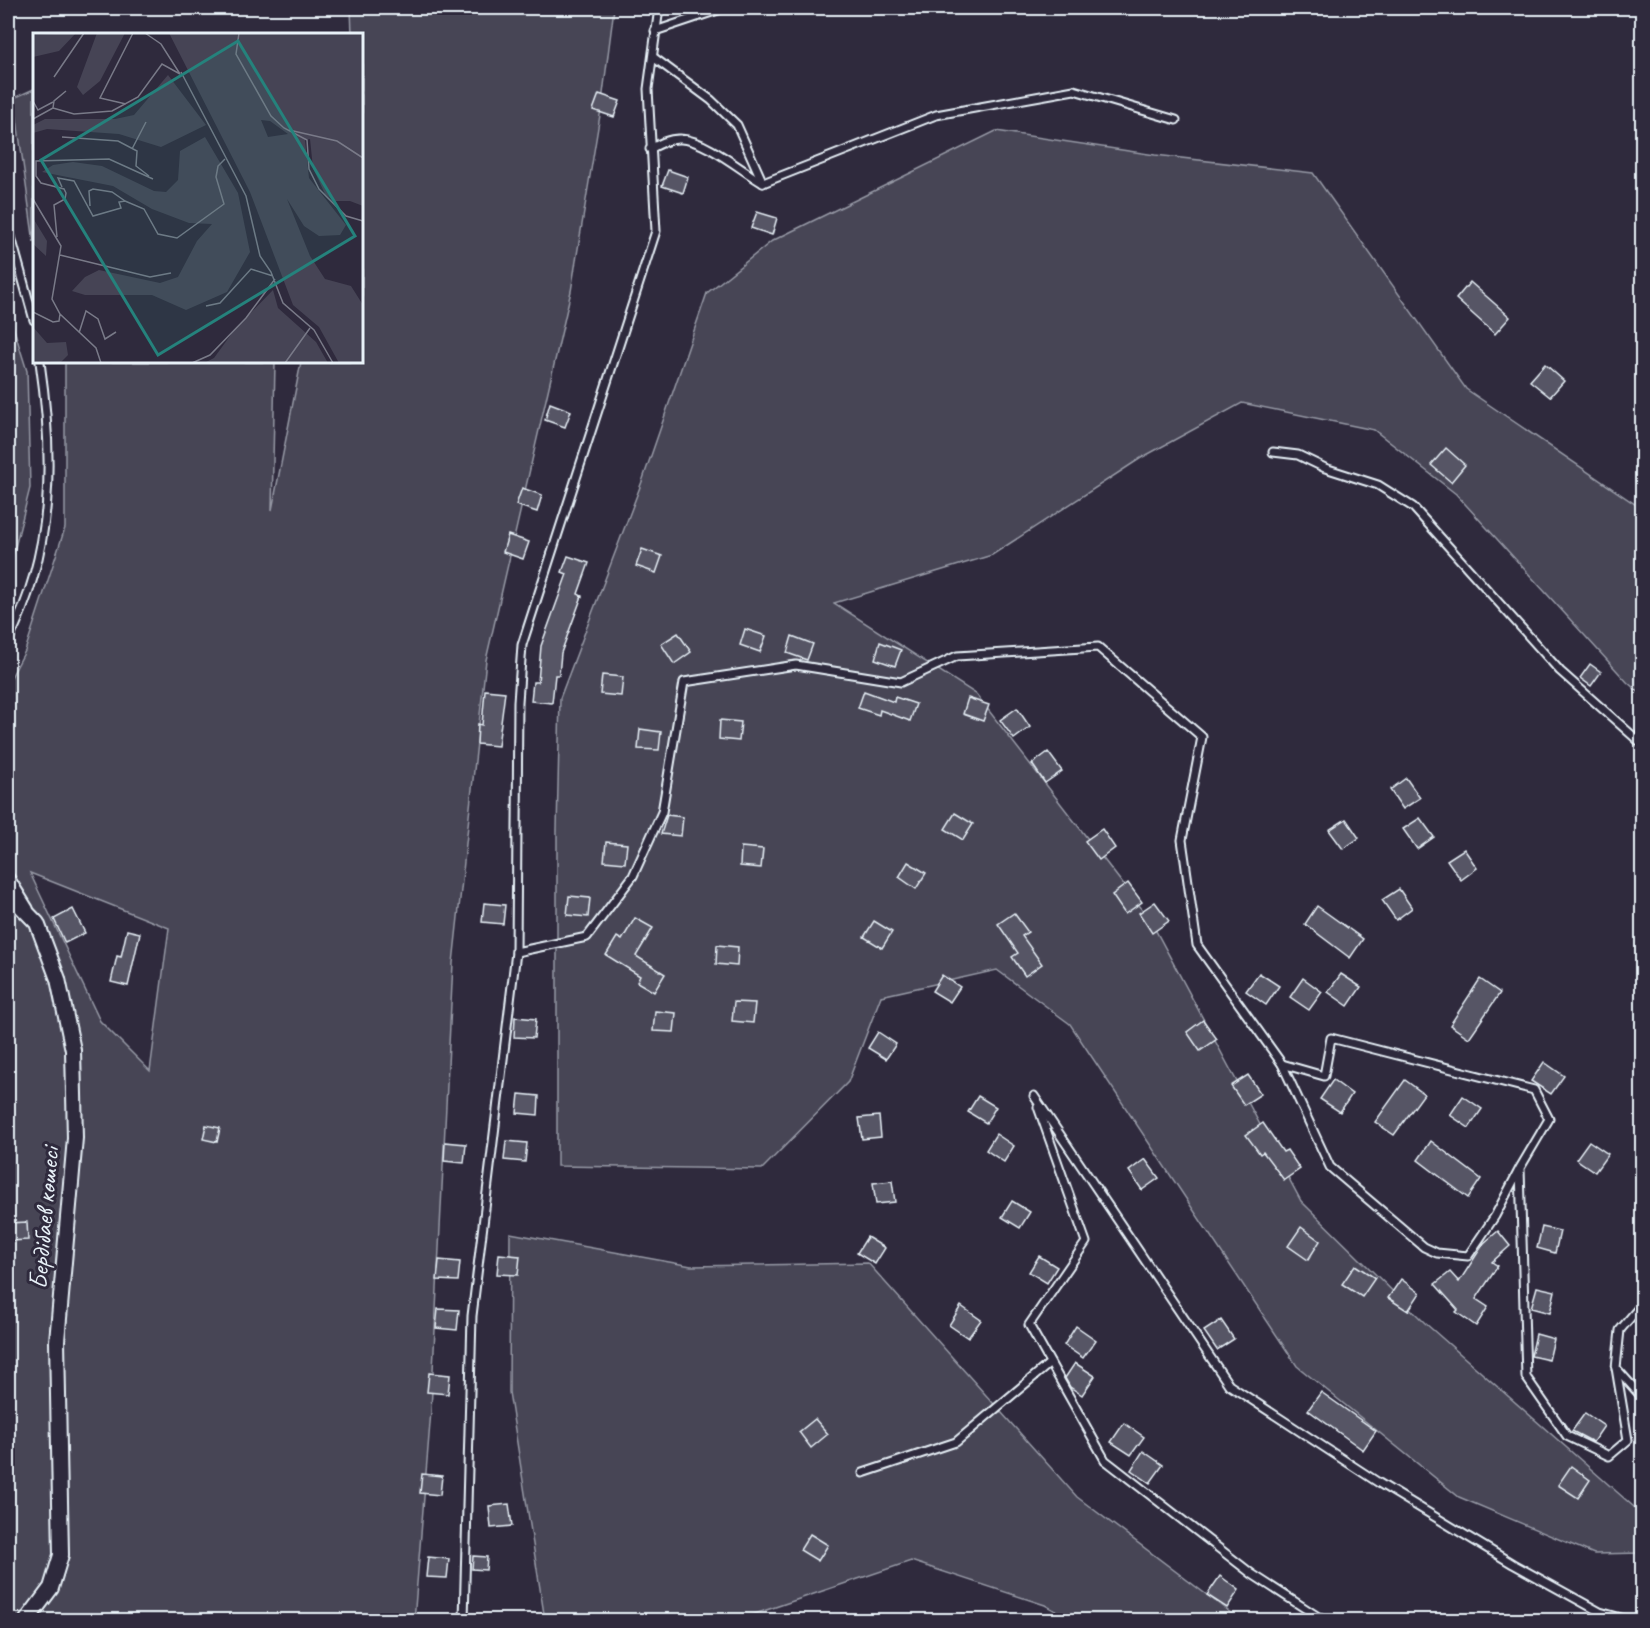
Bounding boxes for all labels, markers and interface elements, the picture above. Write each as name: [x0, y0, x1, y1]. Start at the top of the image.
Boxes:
inset map: [33, 33, 363, 363]
street label: Бердібаев көшесі: [21, 1142, 67, 1291]

